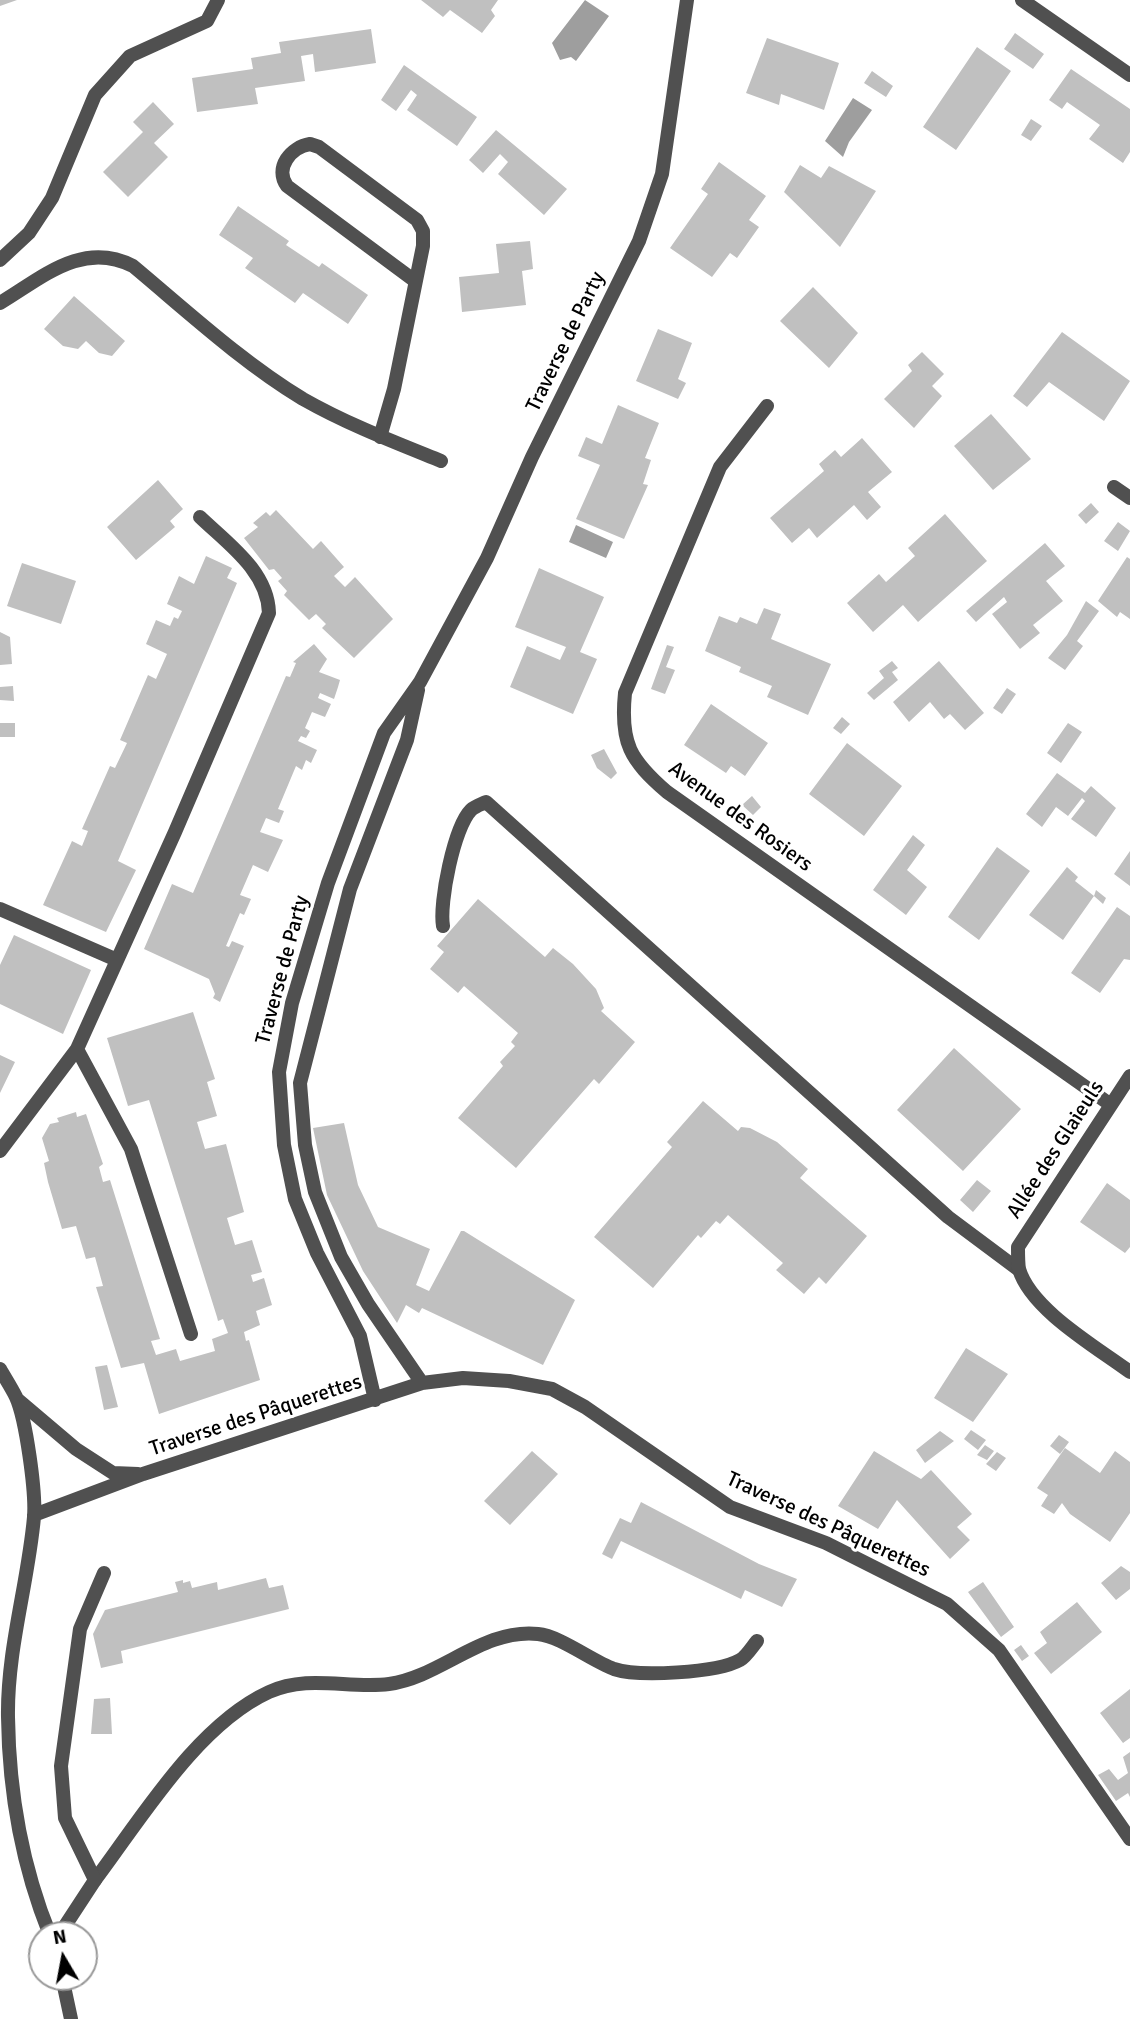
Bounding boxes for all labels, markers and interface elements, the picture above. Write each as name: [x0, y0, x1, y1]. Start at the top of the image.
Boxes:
street label: Traverse de Party: [521, 268, 611, 416]
street label: Avenue des Rosiers: [663, 756, 817, 878]
street label: Traverse de Party: [251, 893, 315, 1047]
street label: Allée des Glaieuls: [1002, 1076, 1110, 1224]
street label: Traverse des Pâquerettes: [147, 1370, 365, 1462]
street label: Traverse des Pâquerettes: [722, 1467, 934, 1583]
north arrow: [28, 1921, 98, 1991]
text: N: [51, 1924, 68, 1950]

